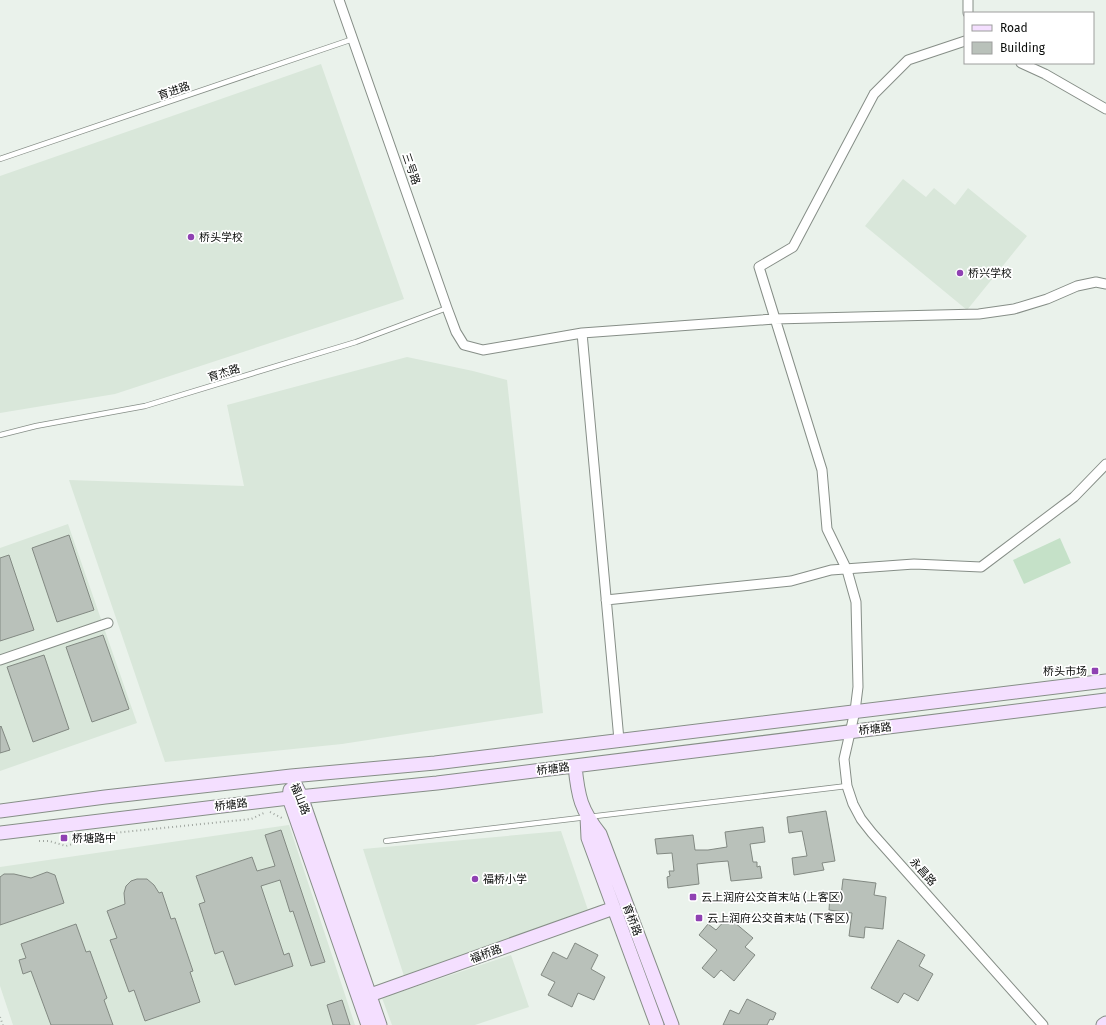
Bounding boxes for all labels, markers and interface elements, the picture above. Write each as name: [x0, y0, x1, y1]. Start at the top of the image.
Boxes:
legend: [964, 12, 1094, 64]
text: Road: [1000, 21, 1028, 35]
text: Building: [1000, 41, 1046, 55]
street label: 育进路: [156, 79, 192, 103]
street label: 三号路: [399, 151, 423, 187]
place label: 桥头学校: [199, 231, 243, 244]
marker: 桥头学校: [186, 232, 196, 242]
place label: 桥兴学校: [968, 267, 1012, 280]
marker: 桥兴学校: [955, 268, 965, 278]
street label: 育杰路: [206, 362, 242, 384]
place label: 桥头市场: [1043, 665, 1087, 678]
marker: 桥头市场: [1090, 666, 1100, 676]
street label: 桥塘路: [858, 721, 892, 737]
street label: 桥塘路: [536, 761, 570, 777]
street label: 福山路: [288, 781, 312, 817]
street label: 桥塘路: [214, 797, 248, 813]
place label: 桥塘路中: [72, 832, 116, 845]
marker: 桥塘路中: [59, 833, 69, 843]
street label: 永昌路: [907, 855, 939, 889]
place label: 福桥小学: [483, 873, 527, 886]
marker: 福桥小学: [470, 874, 480, 884]
place label: 云上润府公交首末站 (上客区): [701, 891, 843, 904]
marker: 云上润府公交首末站 (上客区): [688, 892, 698, 902]
street label: 育桥路: [620, 902, 644, 938]
place label: 云上润府公交首末站 (下客区): [707, 912, 849, 925]
marker: 云上润府公交首末站 (下客区): [694, 913, 704, 923]
street label: 福桥路: [468, 942, 504, 966]

